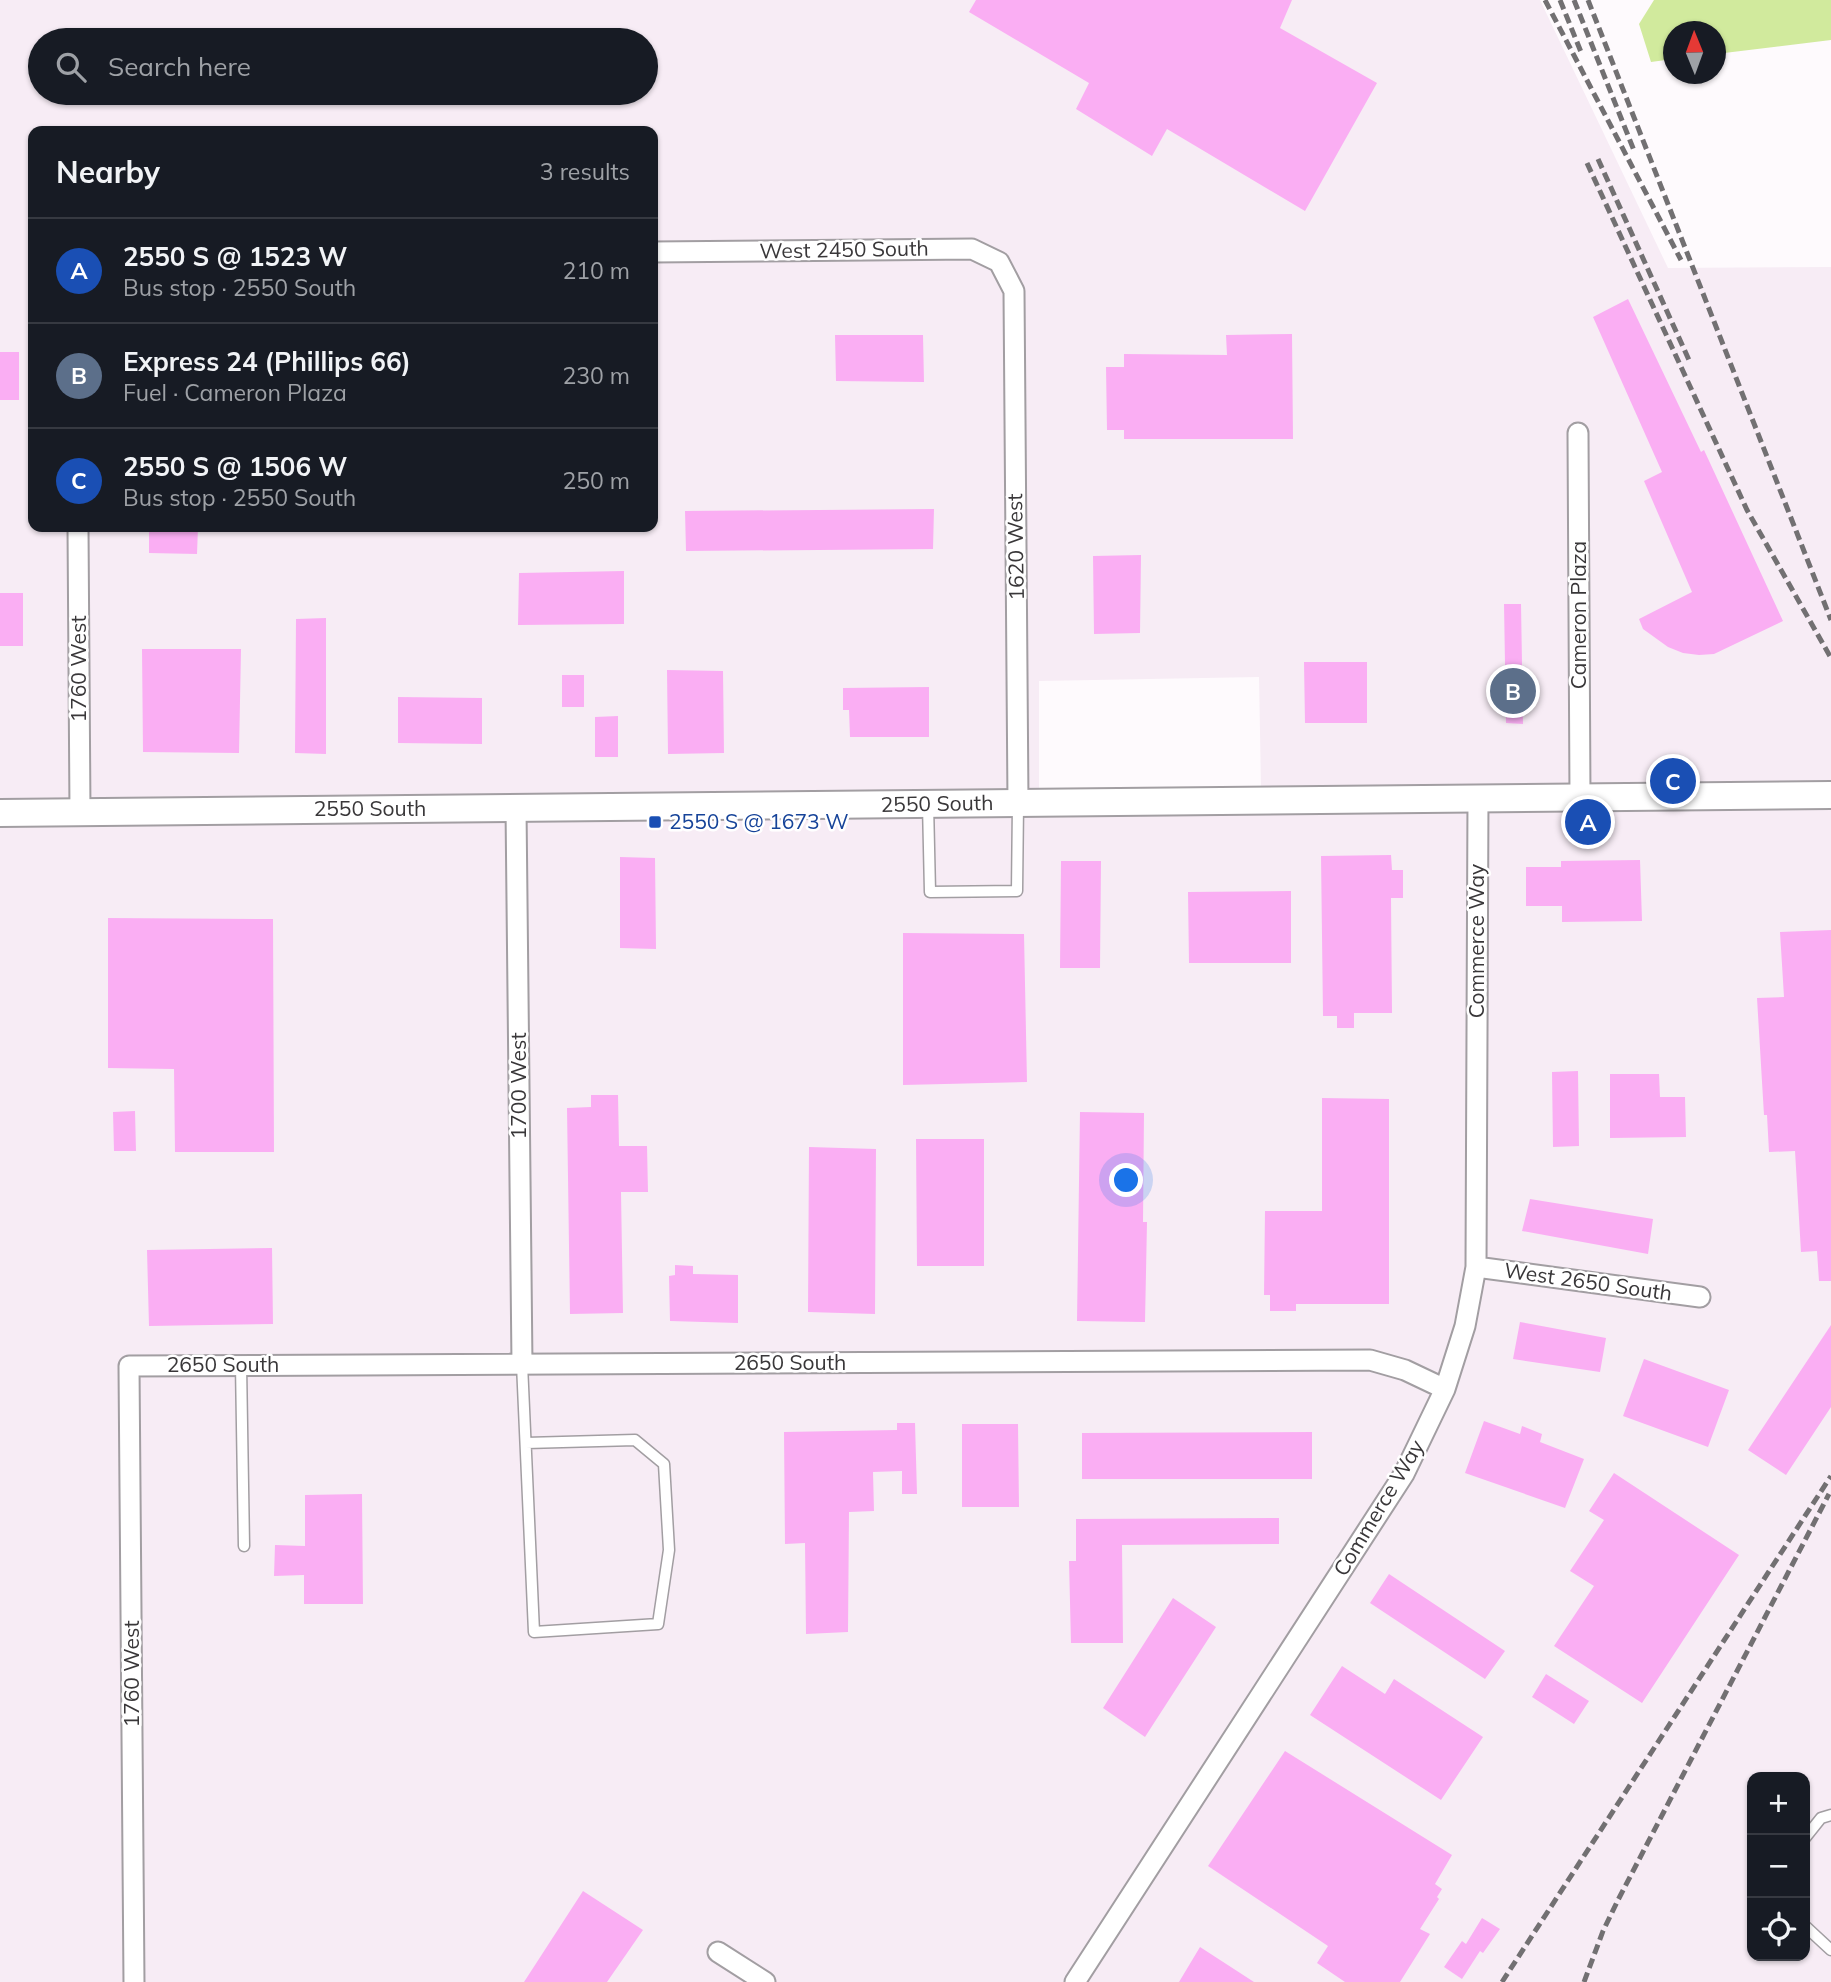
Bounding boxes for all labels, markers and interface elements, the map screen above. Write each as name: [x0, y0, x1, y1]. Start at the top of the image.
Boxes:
north arrow: [1663, 21, 1726, 84]
search box: [28, 28, 658, 105]
icon: search: [52, 48, 90, 86]
text: Search here: [108, 50, 251, 83]
text: Nearby: [56, 153, 160, 191]
text: 3 results: [540, 157, 630, 186]
street label: West 2450 South: [759, 235, 929, 263]
text: 2550 S @ 1523 W: [123, 240, 347, 273]
text: A: [70, 256, 88, 285]
text: 210 m: [562, 256, 630, 285]
text: Bus stop · 2550 South: [123, 273, 356, 302]
text: Express 24 (Phillips 66): [123, 345, 411, 378]
text: B: [71, 361, 87, 390]
text: 230 m: [562, 361, 630, 390]
text: Fuel · Cameron Plaza: [123, 378, 347, 407]
text: 2550 S @ 1506 W: [123, 450, 347, 483]
text: C: [71, 466, 87, 495]
text: 250 m: [562, 466, 630, 495]
text: Bus stop · 2550 South: [123, 483, 356, 512]
street label: 1620 West: [1001, 493, 1029, 601]
street label: Cameron Plaza: [1565, 541, 1591, 689]
street label: 1760 West: [65, 615, 91, 723]
pin: B: [1490, 665, 1536, 717]
pin: C: [1650, 755, 1696, 807]
street label: 2550 South: [880, 789, 994, 817]
street label: 2550 South: [314, 795, 426, 821]
pin: A: [1565, 796, 1611, 848]
place label: 2550 S @ 1673 W: [669, 808, 849, 834]
marker: 2550 S @ 1673 W: [647, 814, 663, 830]
street label: Commerce Way: [1463, 864, 1489, 1018]
street label: 1700 West: [505, 1032, 531, 1140]
your location: [1109, 1163, 1143, 1197]
street label: West 2650 South: [1502, 1256, 1674, 1306]
street label: 2650 South: [734, 1349, 846, 1375]
street label: 2650 South: [167, 1351, 279, 1377]
street label: Commerce Way: [1327, 1435, 1429, 1580]
street label: 1760 West: [118, 1620, 144, 1728]
map controls: [1747, 1772, 1810, 1961]
button: +: [1747, 1772, 1810, 1835]
button: −: [1747, 1835, 1810, 1898]
button: locate: [1747, 1898, 1810, 1961]

